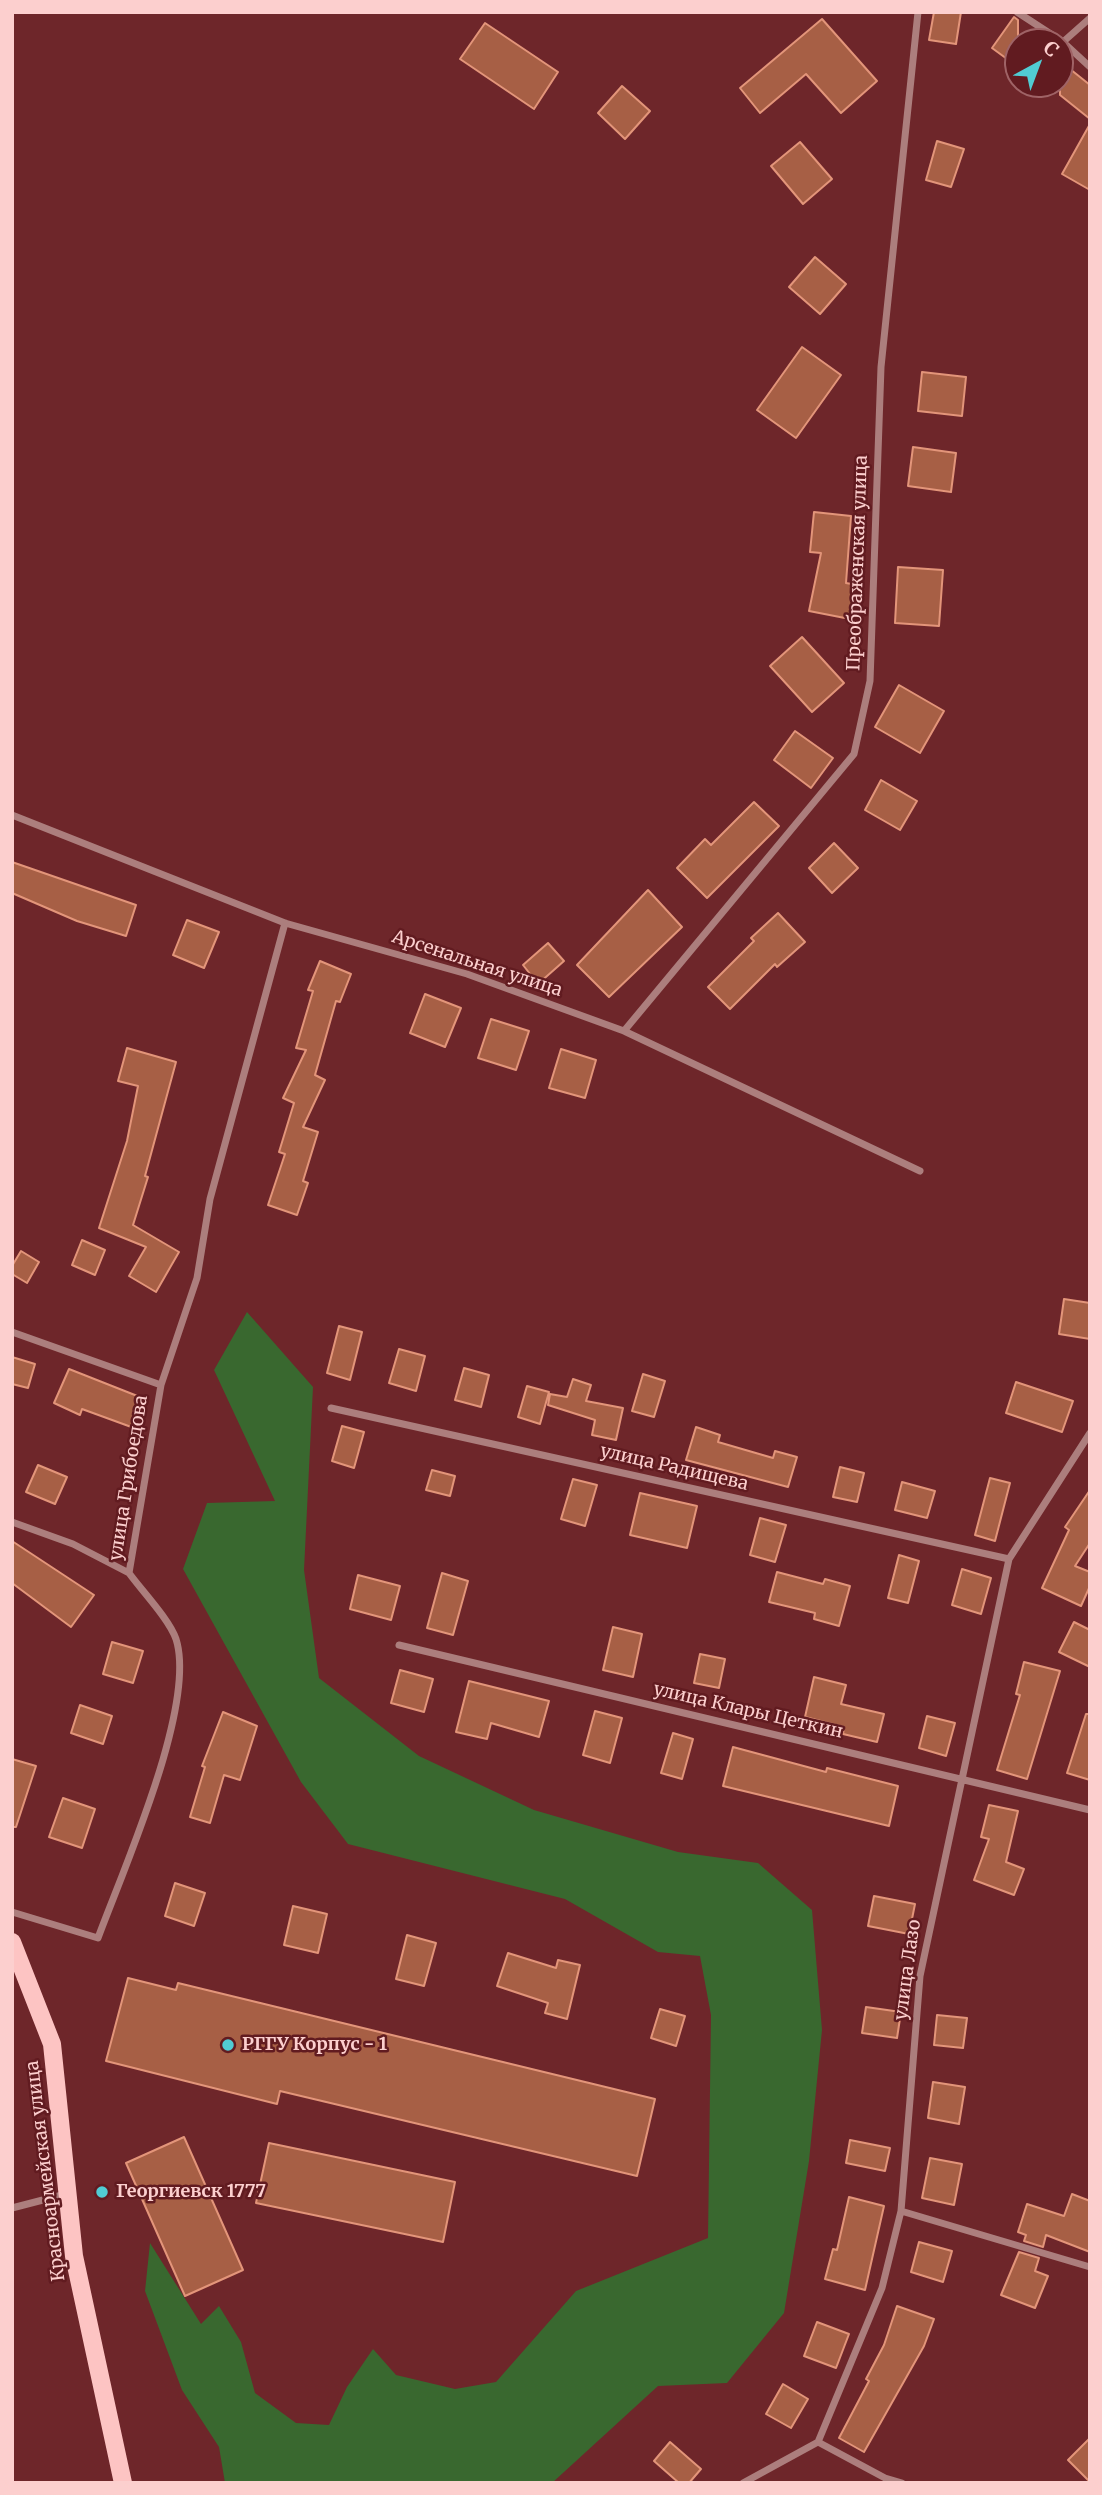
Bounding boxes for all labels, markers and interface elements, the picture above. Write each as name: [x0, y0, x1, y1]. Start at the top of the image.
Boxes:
north arrow: [1004, 28, 1074, 98]
text: С: [1039, 35, 1064, 62]
street label: Преображенская улица: [843, 455, 873, 671]
street label: Арсенальная улица: [389, 926, 565, 1002]
street label: улица Грибоедова: [105, 1394, 153, 1562]
street label: улица Радищева: [598, 1440, 750, 1496]
street label: улица Клары Цеткин: [651, 1679, 845, 1743]
street label: улица Лазо: [890, 1918, 926, 2022]
place label: РГГУ Корпус - 1: [242, 2034, 387, 2056]
marker: РГГУ Корпус - 1: [220, 2037, 236, 2053]
street label: Красноармейская улица: [22, 2060, 70, 2282]
place label: Георгиевск 1777: [116, 2181, 266, 2203]
marker: Георгиевск 1777: [94, 2184, 110, 2200]

